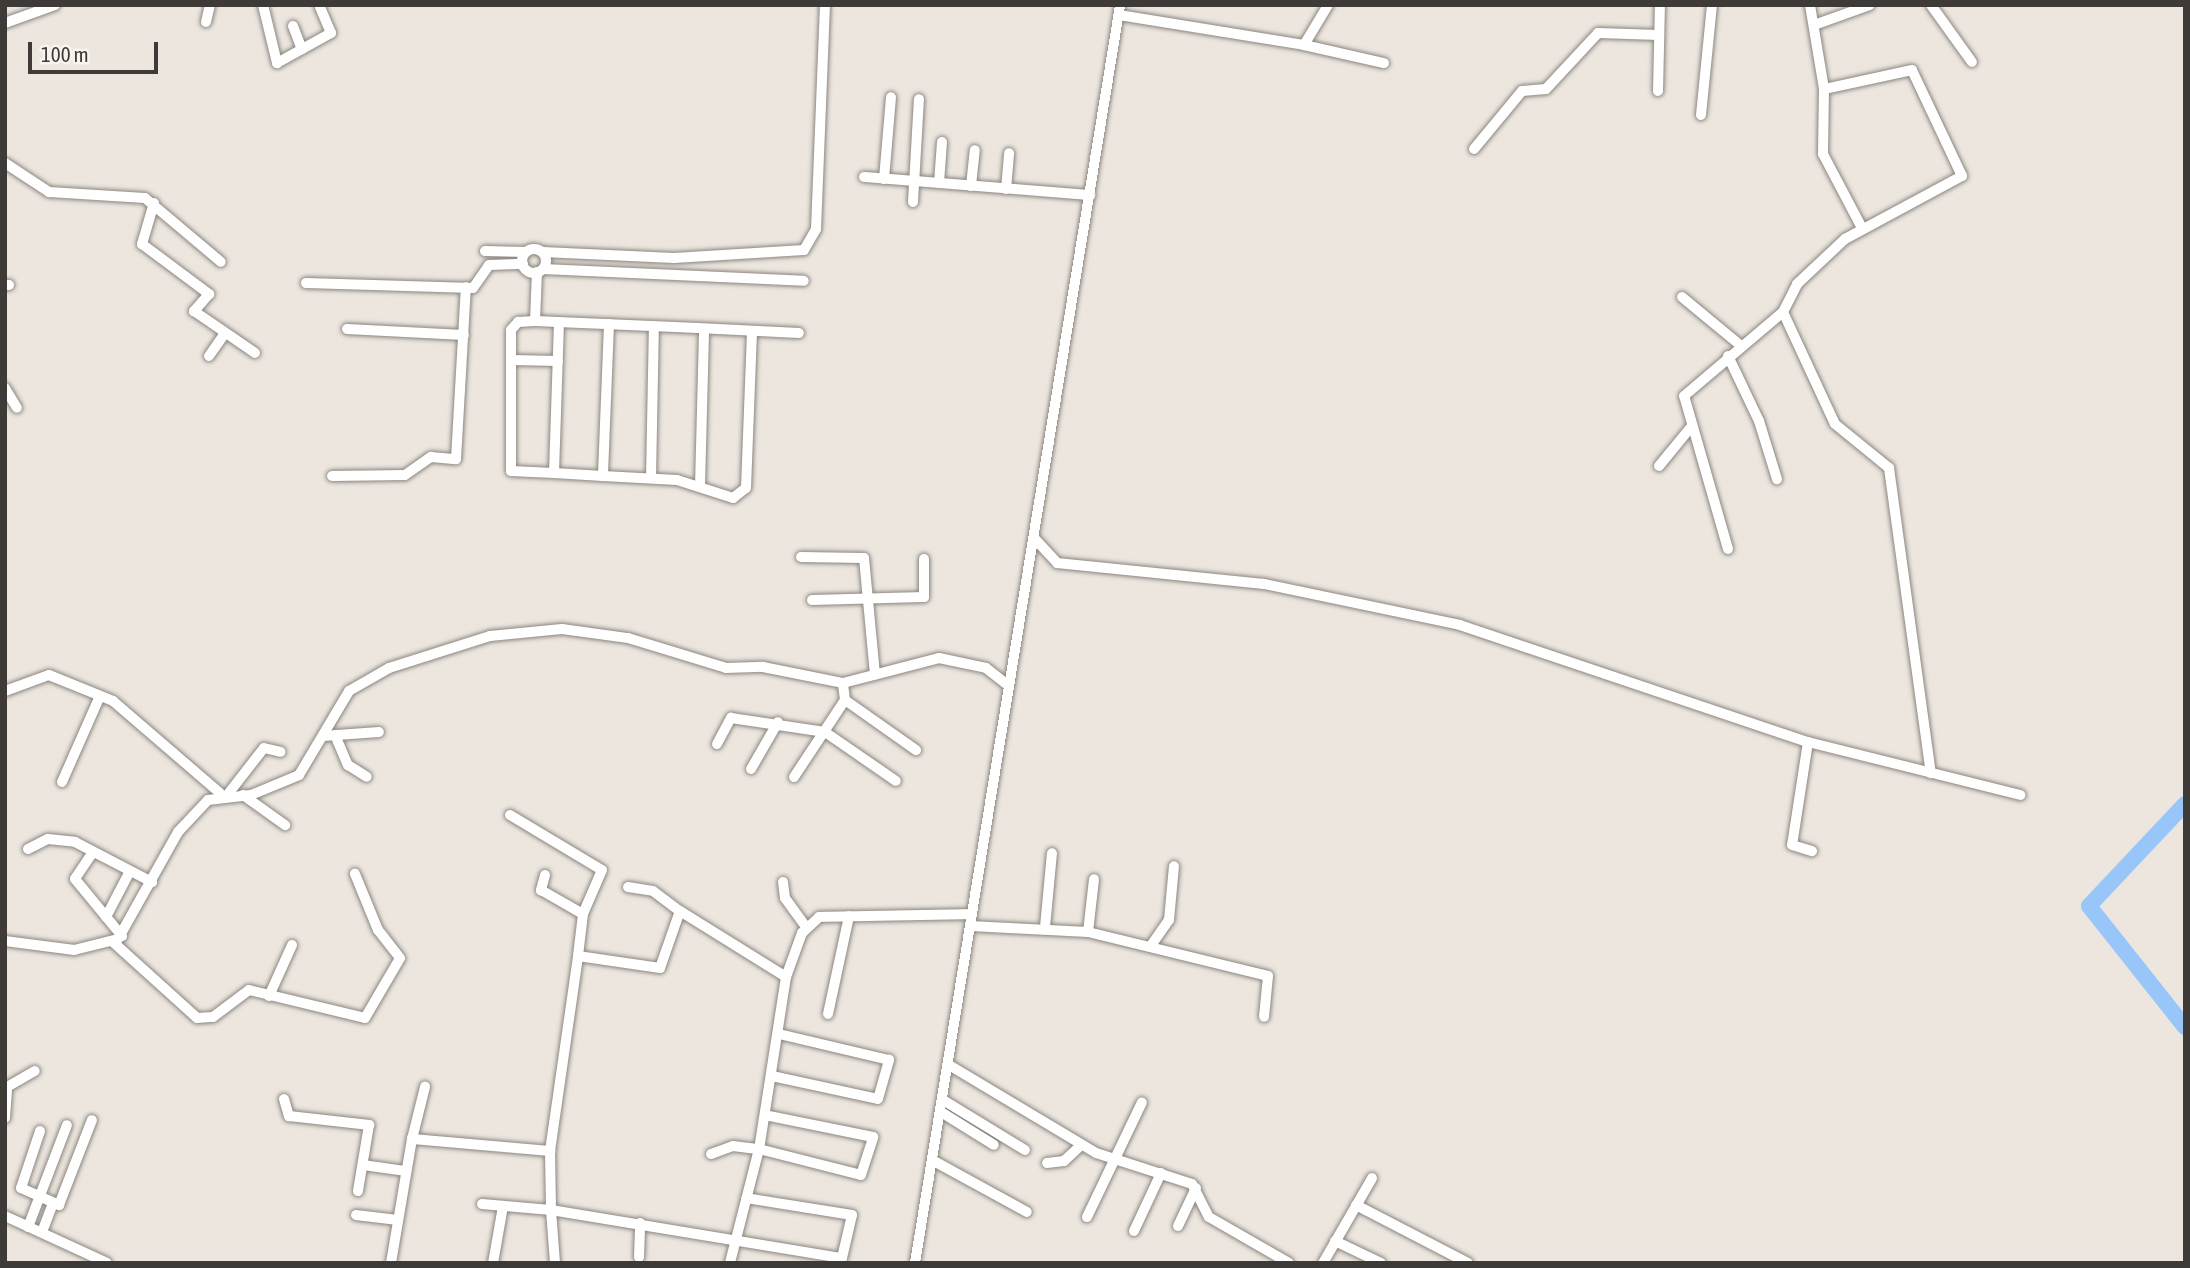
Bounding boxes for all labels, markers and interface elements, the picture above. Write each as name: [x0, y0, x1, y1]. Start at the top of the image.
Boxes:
scale bar: [32, 28, 161, 72]
text: 100 m: [41, 42, 89, 66]

